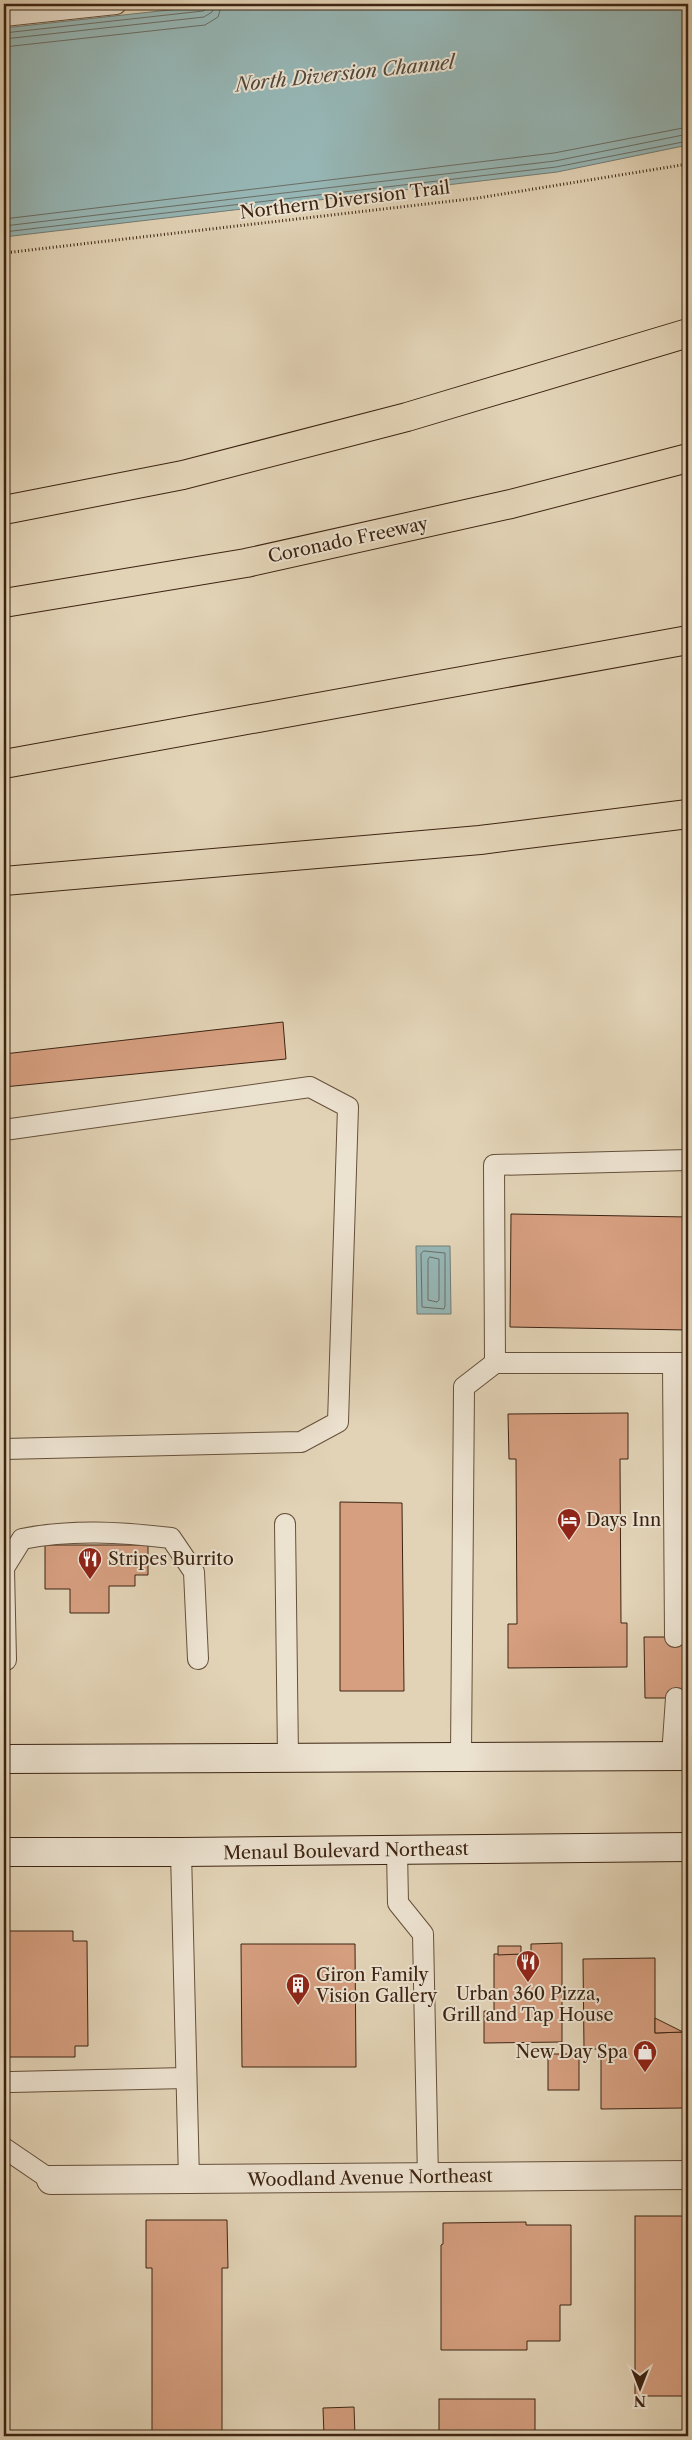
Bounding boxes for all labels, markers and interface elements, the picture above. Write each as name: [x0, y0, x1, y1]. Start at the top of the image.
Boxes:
water label: North Diversion Channel: [232, 50, 458, 97]
street label: Northern Diversion Trail: [239, 176, 451, 224]
street label: Coronado Freeway: [266, 512, 431, 568]
hotel icon: Days Inn: [556, 1507, 582, 1541]
place label: Days Inn: [586, 1509, 661, 1531]
restaurant icon: Stripes Burrito: [77, 1546, 103, 1580]
place label: Stripes Burrito: [108, 1548, 234, 1570]
street label: Menaul Boulevard Northeast: [223, 1838, 470, 1864]
restaurant icon: Urban 360 Pizza, Grill and Tap House: [515, 1949, 541, 1983]
place label: Giron Family Vision Gallery: [315, 1964, 438, 2007]
building icon: Giron Family Vision Gallery: [285, 1972, 311, 2006]
place label: Urban 360 Pizza, Grill and Tap House: [442, 1983, 614, 2026]
shop icon: New Day Spa: [632, 2039, 658, 2073]
place label: New Day Spa: [515, 2041, 628, 2063]
street label: Woodland Avenue Northeast: [246, 2165, 494, 2191]
north arrow: [614, 2362, 664, 2412]
text: N: [634, 2392, 646, 2410]

